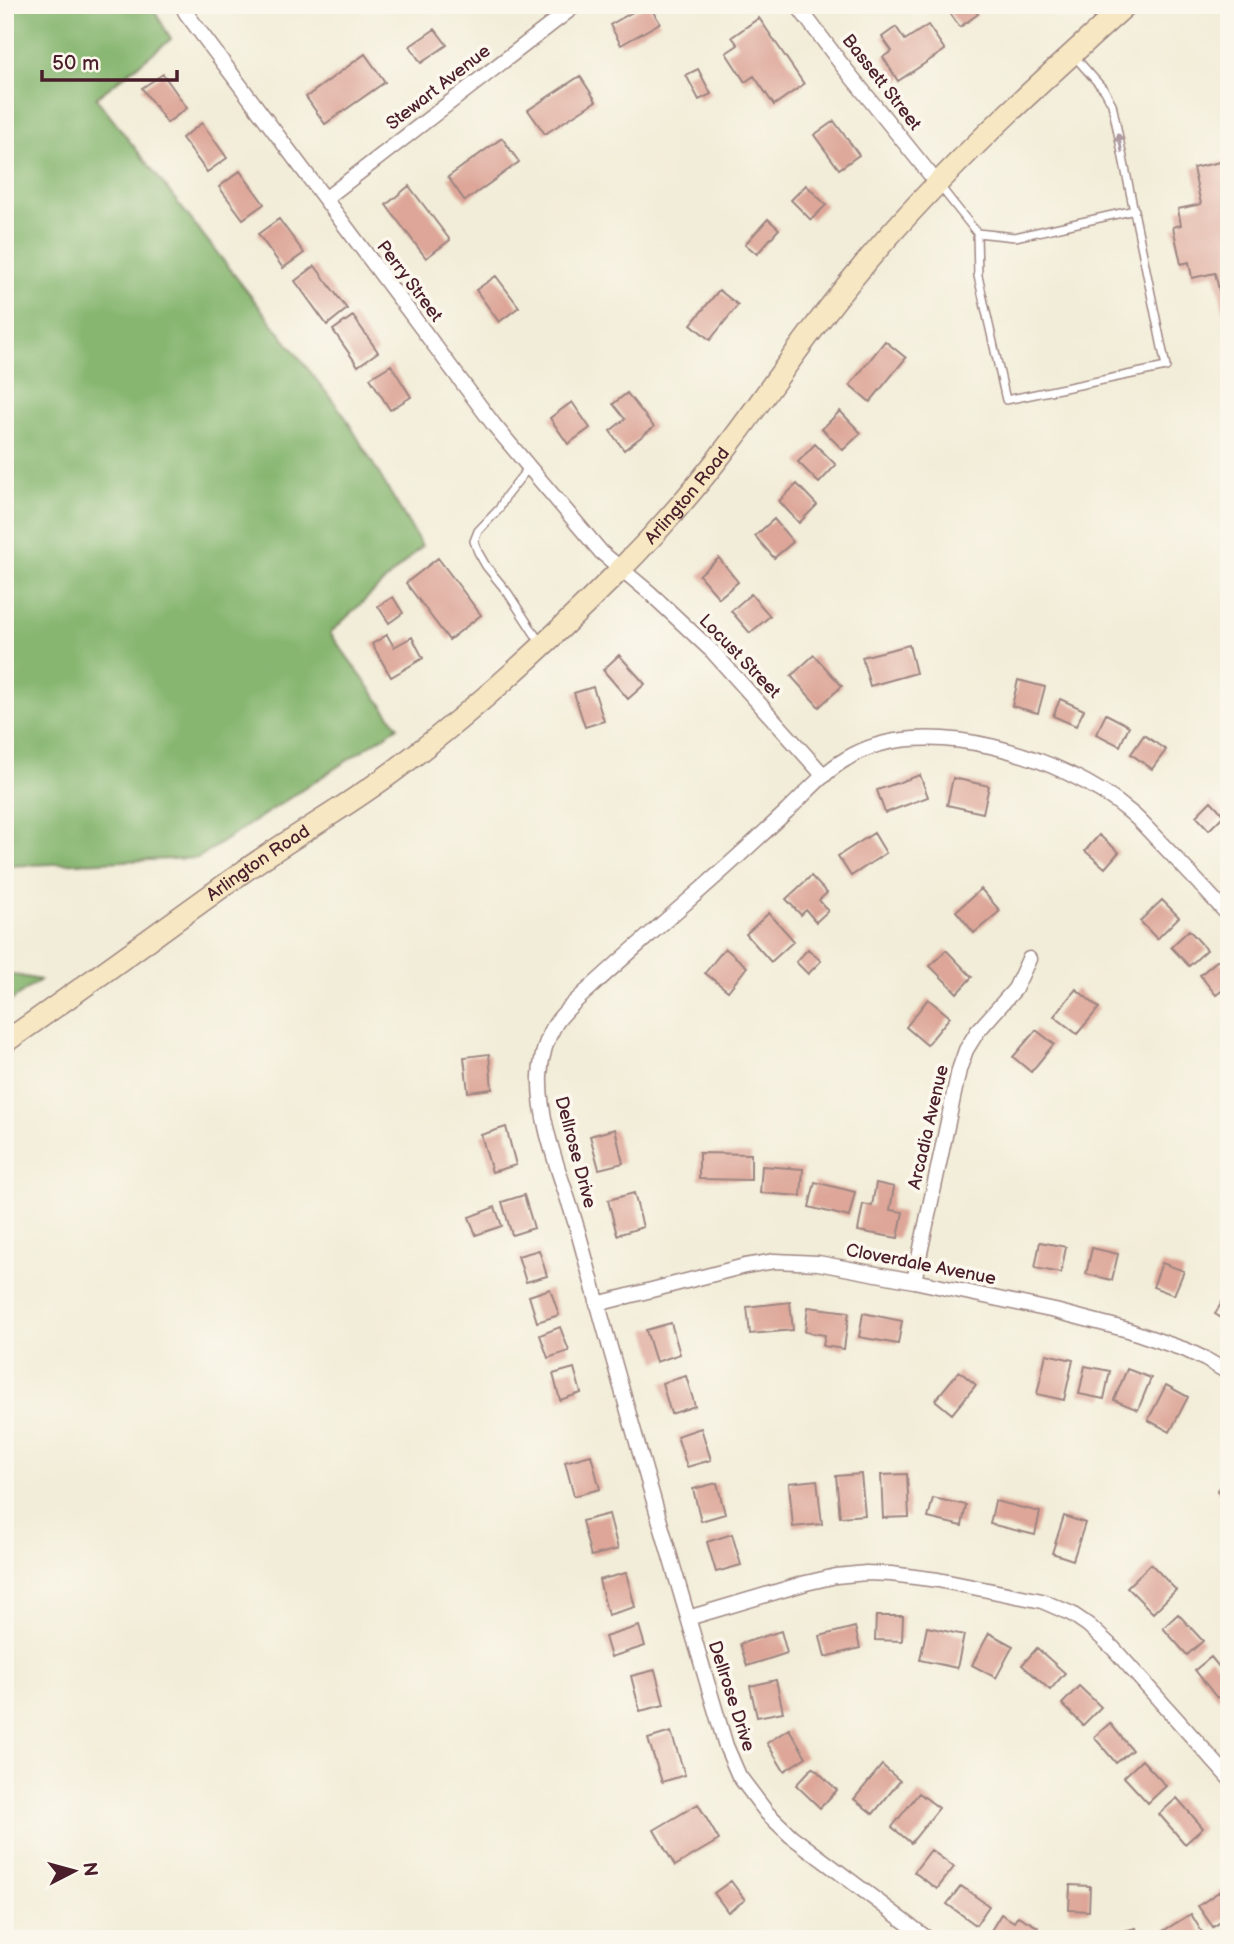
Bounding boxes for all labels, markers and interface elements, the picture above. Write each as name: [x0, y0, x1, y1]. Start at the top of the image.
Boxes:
street label: Bassett Street: [838, 30, 926, 135]
scale bar: [42, 38, 177, 82]
street label: Stewart Avenue: [382, 40, 495, 135]
text: 50 m: [52, 51, 99, 76]
one-way arrow: [1115, 132, 1126, 154]
street label: Perry Street: [372, 237, 447, 326]
street label: Arlington Road: [640, 443, 734, 549]
street label: Locust Street: [695, 610, 785, 703]
street label: Arlington Road: [203, 821, 314, 906]
street label: Arcadia Avenue: [904, 1063, 953, 1191]
street label: Dellrose Drive: [551, 1094, 601, 1211]
street label: Cloverdale Avenue: [844, 1240, 998, 1289]
street label: Dellrose Drive: [704, 1638, 759, 1754]
north arrow: [38, 1836, 108, 1906]
text: N: [77, 1861, 102, 1878]

